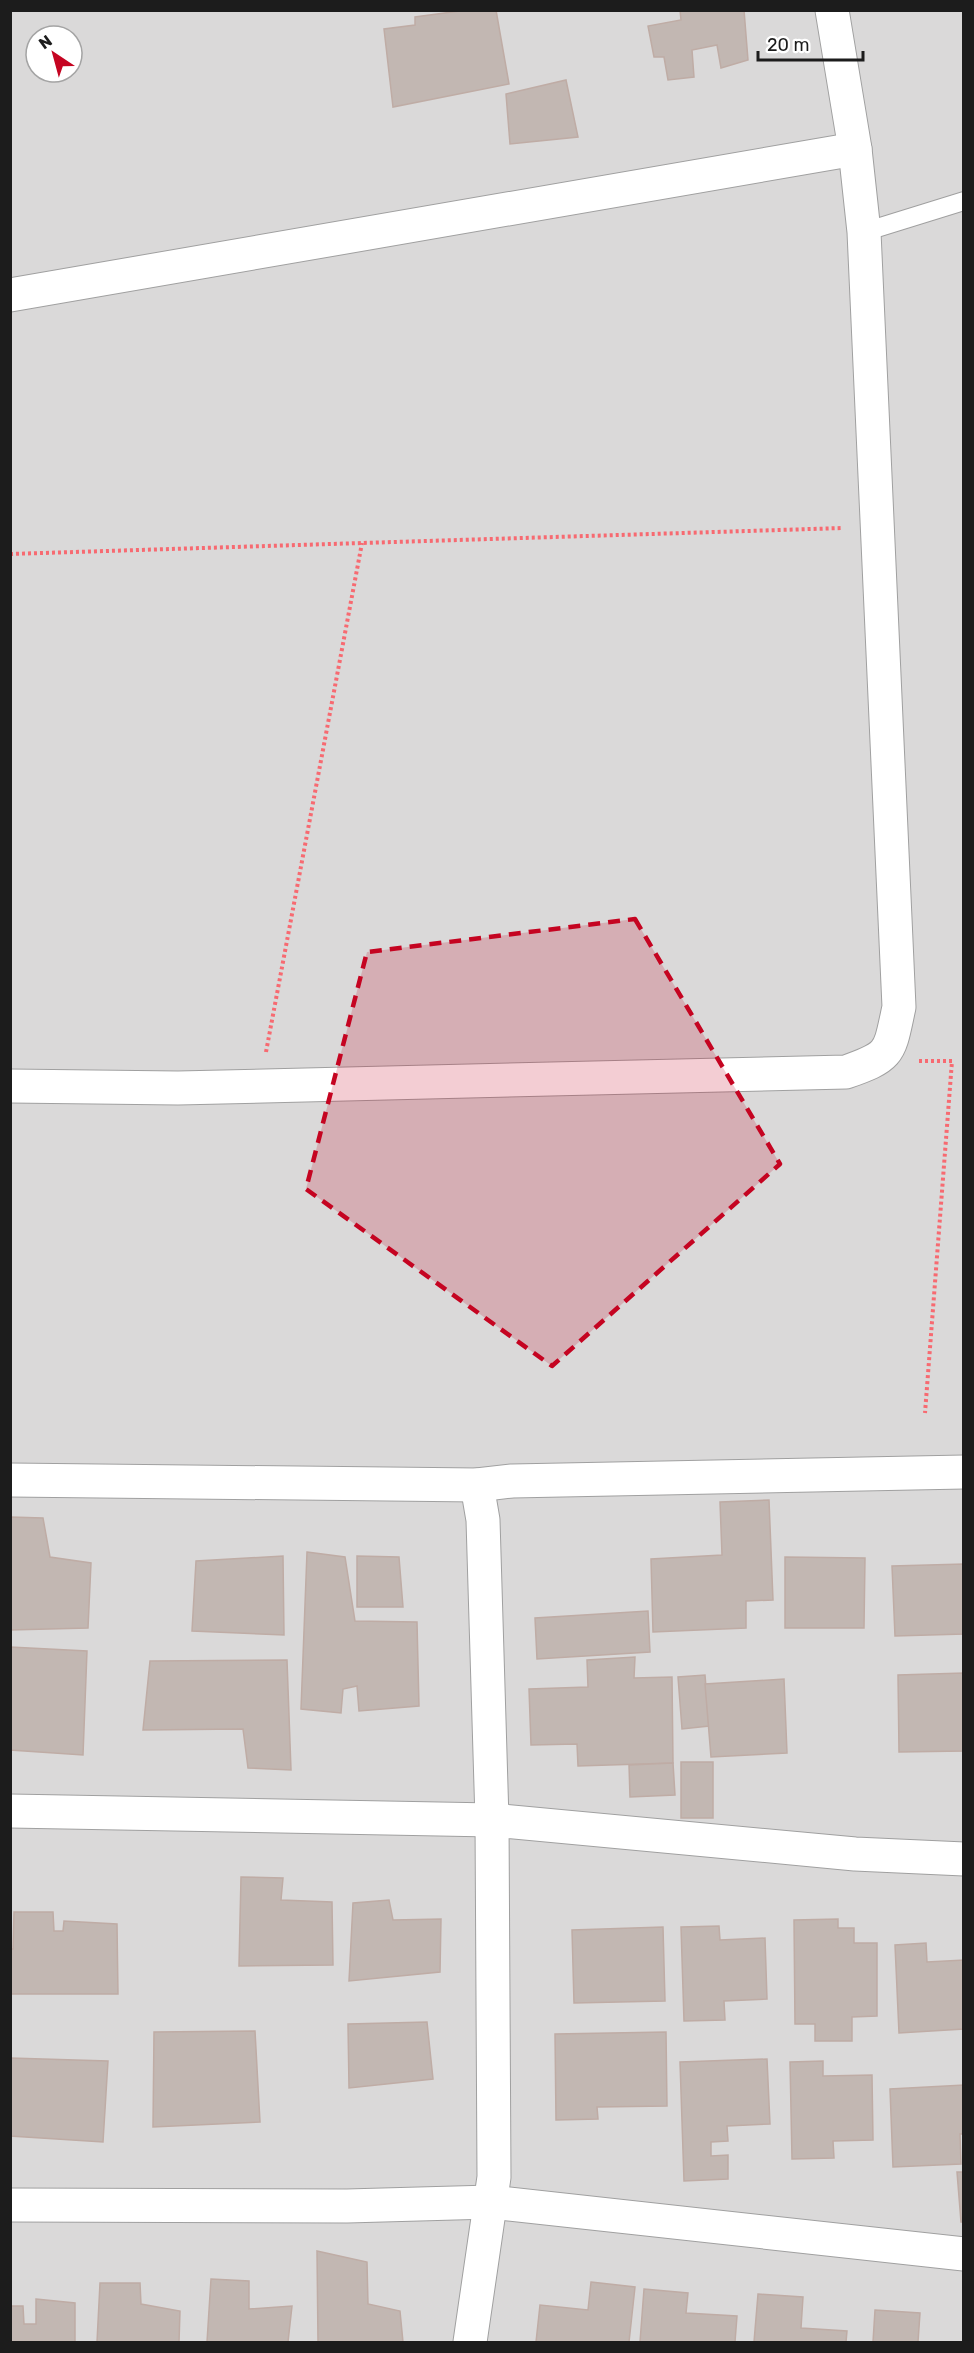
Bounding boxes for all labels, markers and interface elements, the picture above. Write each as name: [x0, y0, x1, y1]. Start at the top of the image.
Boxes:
north arrow: [24, 24, 84, 84]
scale bar: [758, 24, 863, 62]
text: N: [35, 31, 56, 53]
text: 20 m: [767, 34, 809, 56]

